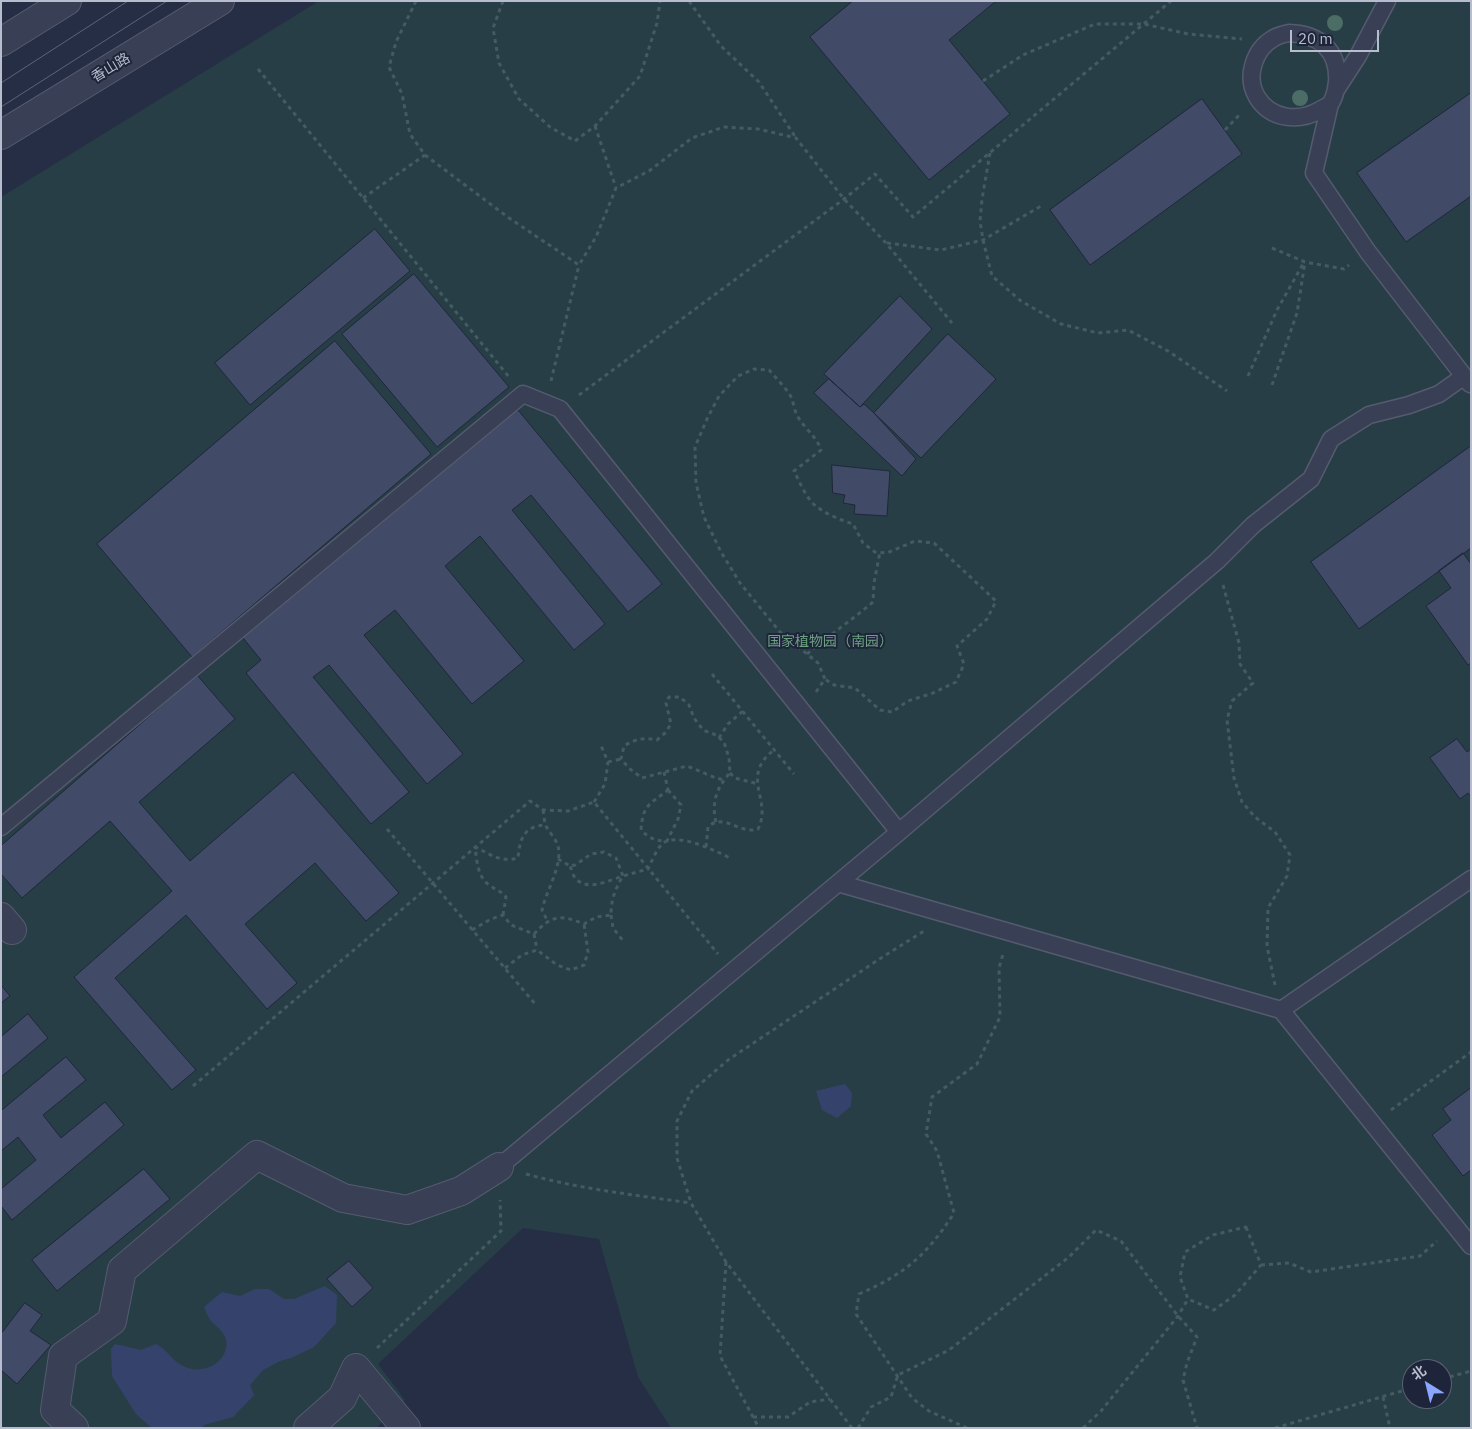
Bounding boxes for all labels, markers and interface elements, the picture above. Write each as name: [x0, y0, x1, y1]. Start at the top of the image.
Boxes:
scale bar: [1292, 20, 1381, 52]
text: 20 m: [1298, 29, 1333, 48]
street label: 香山路: [89, 50, 133, 86]
park label: 国家植物园（南园）: [767, 634, 893, 650]
north arrow: [1402, 1359, 1452, 1409]
text: 北: [1408, 1361, 1430, 1384]

